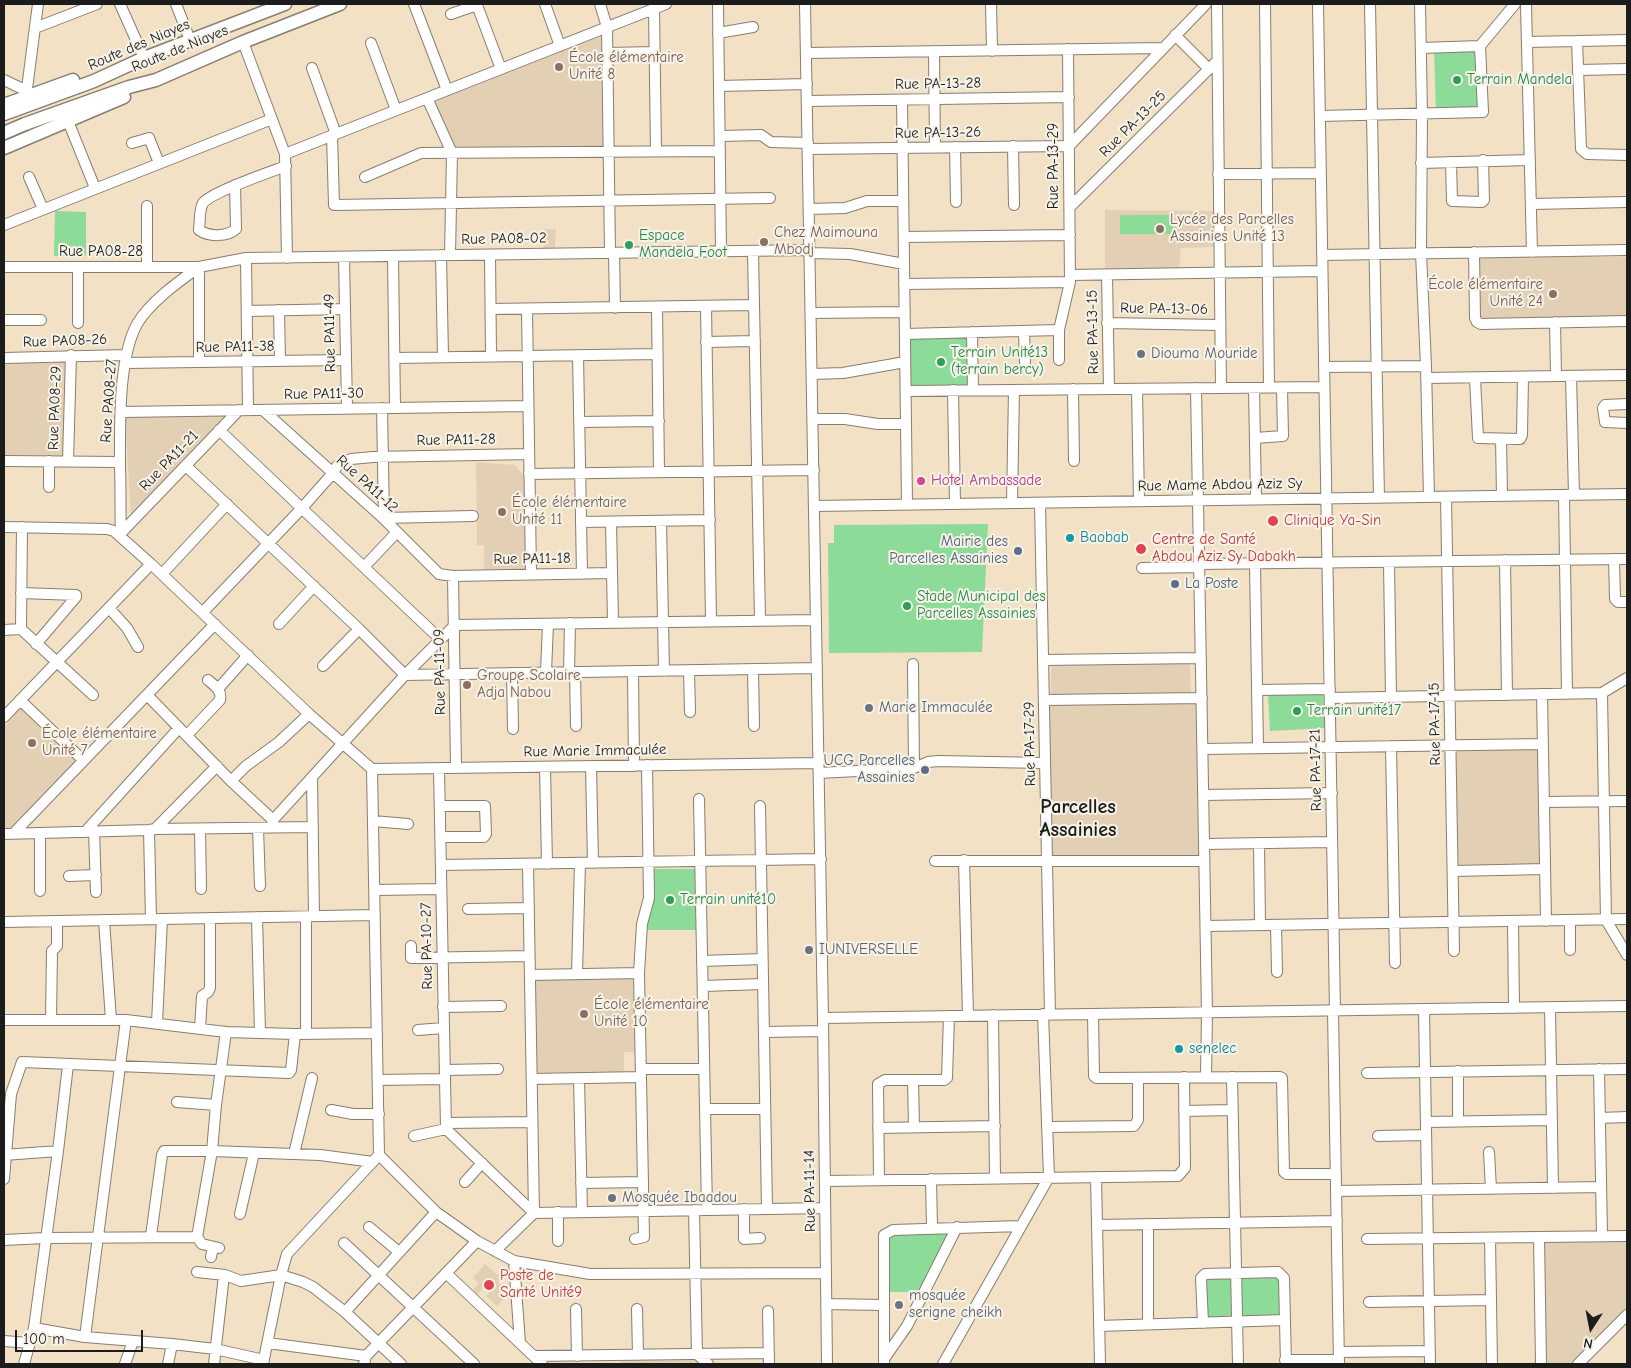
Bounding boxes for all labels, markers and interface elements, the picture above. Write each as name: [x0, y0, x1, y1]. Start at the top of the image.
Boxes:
street label: Route des Niayes: [85, 15, 193, 75]
street label: Route de Niayes: [129, 21, 231, 77]
place label: École élémentaire Unité 8: [569, 49, 684, 84]
marker: École élémentaire Unité 8: [553, 61, 565, 73]
place label: Terrain Mandela: [1467, 71, 1572, 89]
street label: Rue PA-13-28: [895, 74, 981, 94]
marker: Terrain Mandela: [1451, 74, 1463, 86]
street label: Rue PA-13-25: [1096, 87, 1170, 161]
street label: Rue PA-13-26: [895, 123, 981, 143]
street label: Rue PA-13-29: [1045, 123, 1063, 209]
place label: Lycée des Parcelles Assainies Unité 13: [1170, 211, 1294, 246]
marker: Lycée des Parcelles Assainies Unité 13: [1154, 223, 1166, 235]
place label: Chez Maimouna Mbodj: [774, 224, 878, 259]
place label: Espace Mandela Foot: [639, 227, 727, 262]
street label: Rue PA08-02: [461, 229, 547, 249]
marker: Chez Maimouna Mbodj: [758, 236, 770, 248]
marker: Espace Mandela Foot: [623, 239, 635, 251]
street label: Rue PA08-28: [59, 243, 143, 261]
place label: École élémentaire Unité 24: [1428, 276, 1543, 311]
marker: École élémentaire Unité 24: [1547, 288, 1559, 300]
street label: Rue PA-13-15: [1083, 289, 1103, 375]
street label: Rue PA11-49: [320, 293, 340, 373]
street label: Rue PA-13-06: [1120, 299, 1208, 319]
street label: Rue PA08-26: [22, 331, 108, 351]
street label: Rue PA11-38: [195, 337, 275, 357]
place label: Terrain Unité13 (terrain bercy): [951, 344, 1048, 379]
place label: Diouma Mouride: [1151, 345, 1258, 363]
marker: Diouma Mouride: [1135, 348, 1147, 360]
marker: Terrain Unité13 (terrain bercy): [935, 356, 947, 368]
street label: Rue PA08-27: [97, 359, 121, 443]
street label: Rue PA08-29: [45, 366, 65, 450]
street label: Rue PA11-30: [284, 384, 364, 404]
street label: Rue PA11-21: [136, 427, 202, 495]
street label: Rue PA11-28: [416, 430, 496, 450]
street label: Rue PA11-12: [332, 451, 402, 517]
place label: Hotel Ambassade: [931, 472, 1042, 490]
marker: Hotel Ambassade: [915, 475, 927, 487]
street label: Rue Mame Abdou Aziz Sy: [1137, 475, 1303, 495]
place label: École élémentaire Unité 11: [512, 494, 627, 529]
marker: École élémentaire Unité 11: [496, 506, 508, 518]
place label: Clinique Ya-Sin: [1284, 512, 1381, 530]
marker: Clinique Ya-Sin: [1266, 514, 1280, 528]
place label: Baobab: [1080, 529, 1129, 547]
place label: Centre de Santé Abdou Aziz Sy Dabakh: [1152, 531, 1296, 566]
marker: Baobab: [1064, 532, 1076, 544]
place label: Mairie des Parcelles Assainies: [889, 533, 1008, 568]
marker: Centre de Santé Abdou Aziz Sy Dabakh: [1134, 542, 1148, 556]
marker: Mairie des Parcelles Assainies: [1012, 545, 1024, 557]
street label: Rue PA11-18: [493, 549, 571, 569]
place label: La Poste: [1185, 575, 1238, 593]
marker: La Poste: [1169, 578, 1181, 590]
place label: Stade Municipal des Parcelles Assainies: [917, 588, 1046, 623]
marker: Stade Municipal des Parcelles Assainies: [901, 600, 913, 612]
street label: Rue PA-11-09: [430, 629, 450, 715]
place label: Groupe Scolaire Adja Nabou: [477, 667, 581, 702]
marker: Groupe Scolaire Adja Nabou: [461, 679, 473, 691]
street label: Rue PA-17-15: [1425, 682, 1445, 766]
place label: Marie Immaculée: [879, 699, 993, 717]
street label: Rue PA-17-29: [1020, 701, 1040, 787]
marker: Marie Immaculée: [863, 702, 875, 714]
place label: Terrain unité17: [1307, 702, 1401, 720]
marker: Terrain unité17: [1291, 705, 1303, 717]
place label: École élémentaire Unité 7: [42, 725, 157, 760]
street label: Rue PA-17-21: [1306, 728, 1326, 812]
marker: École élémentaire Unité 7: [26, 737, 38, 749]
street label: Rue Marie Immaculée: [523, 741, 667, 761]
place label: UCG Parcelles Assainies: [824, 752, 915, 787]
marker: UCG Parcelles Assainies: [919, 764, 931, 776]
district label: Parcelles Assainies: [1039, 795, 1117, 842]
place label: Terrain unité10: [680, 891, 776, 909]
marker: Terrain unité10: [664, 894, 676, 906]
street label: Rue PA-10-27: [417, 902, 437, 990]
place label: IUNIVERSELLE: [819, 941, 918, 959]
marker: IUNIVERSELLE: [803, 944, 815, 956]
place label: École élémentaire Unité 10: [594, 996, 709, 1031]
marker: École élémentaire Unité 10: [578, 1008, 590, 1020]
place label: senelec: [1189, 1040, 1237, 1058]
marker: senelec: [1173, 1043, 1185, 1055]
street label: Rue PA-11-14: [800, 1150, 820, 1232]
place label: Mosquée Ibaadou: [622, 1189, 737, 1207]
marker: Mosquée Ibaadou: [606, 1192, 618, 1204]
place label: Poste de Santé Unité9: [500, 1267, 582, 1302]
marker: Poste de Santé Unité9: [482, 1278, 496, 1292]
place label: mosquée serigne cheikh: [909, 1287, 1002, 1322]
marker: mosquée serigne cheikh: [893, 1299, 905, 1311]
north arrow: [1566, 1303, 1616, 1353]
scale bar: [18, 1320, 145, 1352]
text: 100 m: [23, 1330, 65, 1348]
text: N: [1582, 1334, 1594, 1352]

